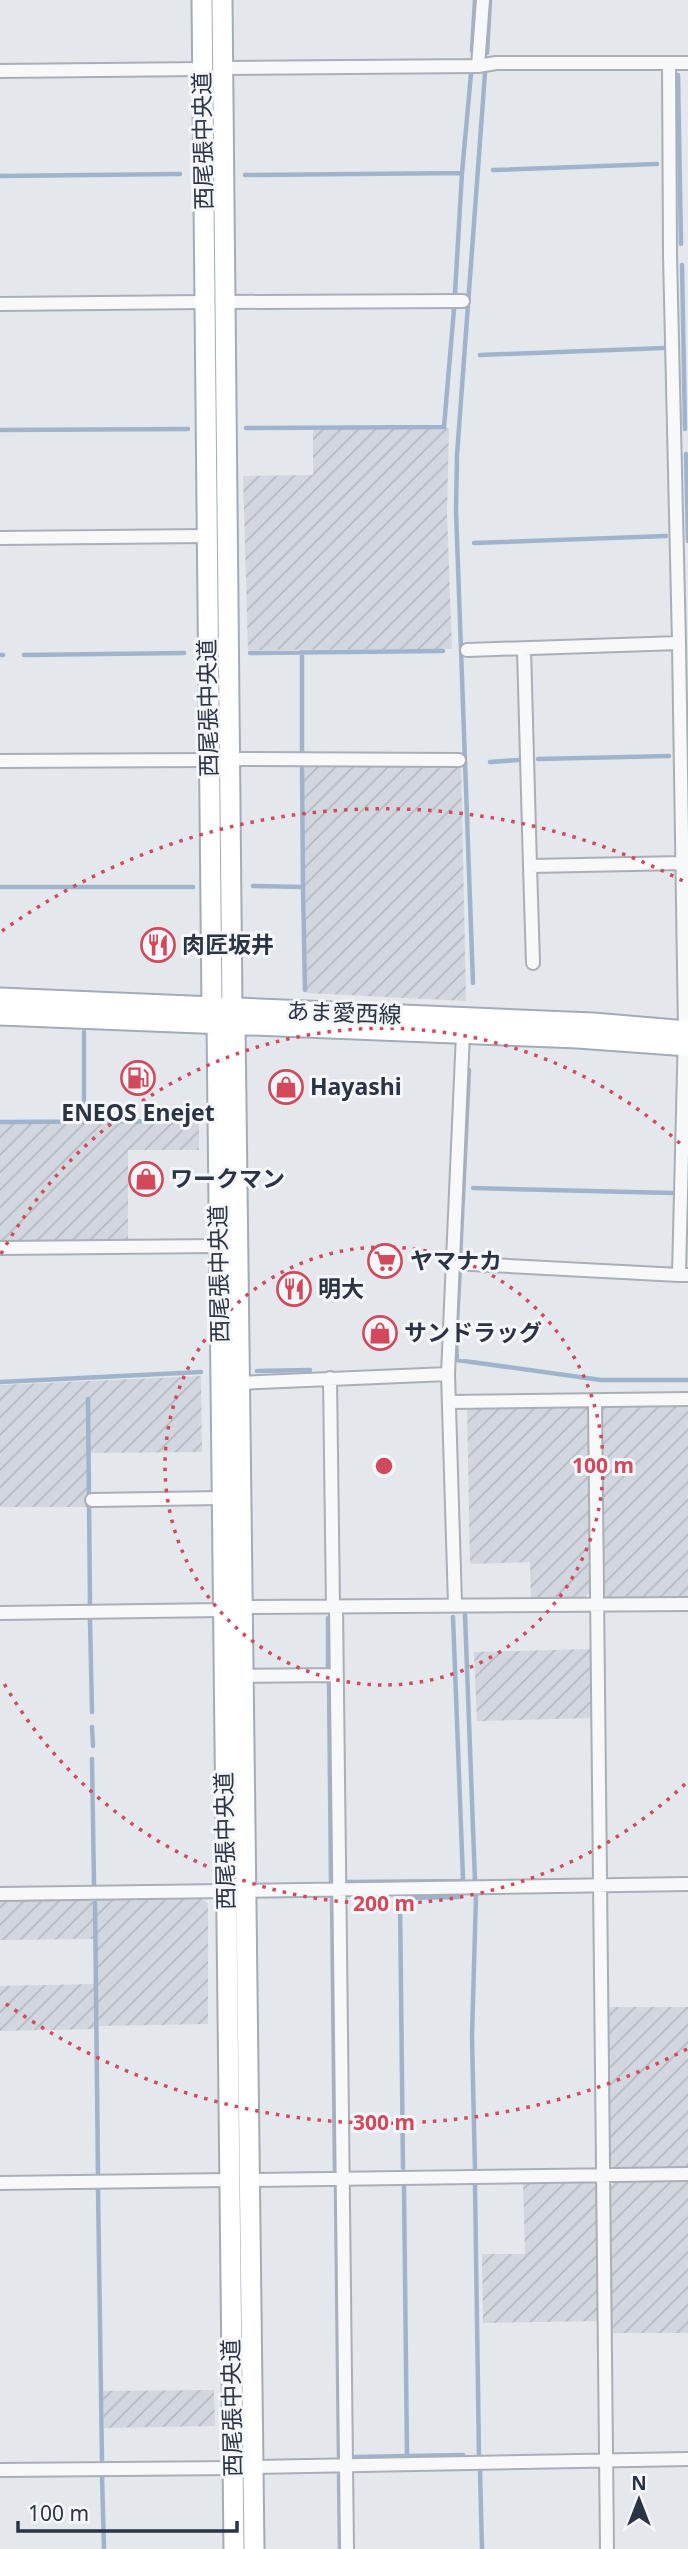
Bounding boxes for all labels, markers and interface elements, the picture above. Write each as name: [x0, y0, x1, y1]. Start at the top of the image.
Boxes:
street label: 西尾張中央道: [185, 72, 219, 210]
street label: 西尾張中央道: [190, 639, 224, 777]
restaurant icon: 肉匠坂井: [139, 926, 177, 964]
place label: 肉匠坂井: [182, 928, 274, 960]
street label: あま愛西線: [286, 994, 402, 1030]
fuel station icon: ENEOS Enejet: [119, 1059, 157, 1097]
shop icon: Hayashi: [267, 1068, 305, 1106]
place label: Hayashi: [310, 1070, 402, 1102]
place label: ENEOS Enejet: [61, 1096, 215, 1128]
shop icon: ワークマン: [127, 1160, 165, 1198]
place label: ワークマン: [170, 1162, 285, 1194]
street label: 西尾張中央道: [201, 1205, 235, 1343]
supermarket icon: ヤマナカ: [366, 1242, 404, 1280]
place label: ヤマナカ: [410, 1244, 502, 1276]
restaurant icon: 明大: [275, 1270, 313, 1308]
place label: 明大: [318, 1272, 364, 1304]
shop icon: サンドラッグ: [361, 1314, 399, 1352]
place label: サンドラッグ: [404, 1316, 542, 1348]
text: 100 m: [572, 1451, 634, 1479]
centre of rings: [372, 1454, 396, 1478]
street label: 西尾張中央道: [207, 1772, 241, 1910]
text: 200 m: [353, 1889, 415, 1917]
text: 300 m: [353, 2108, 415, 2136]
street label: 西尾張中央道: [214, 2339, 248, 2477]
north arrow: [604, 2465, 674, 2535]
text: N: [631, 2470, 647, 2496]
scale bar: [18, 2490, 236, 2534]
text: 100 m: [28, 2499, 89, 2527]

